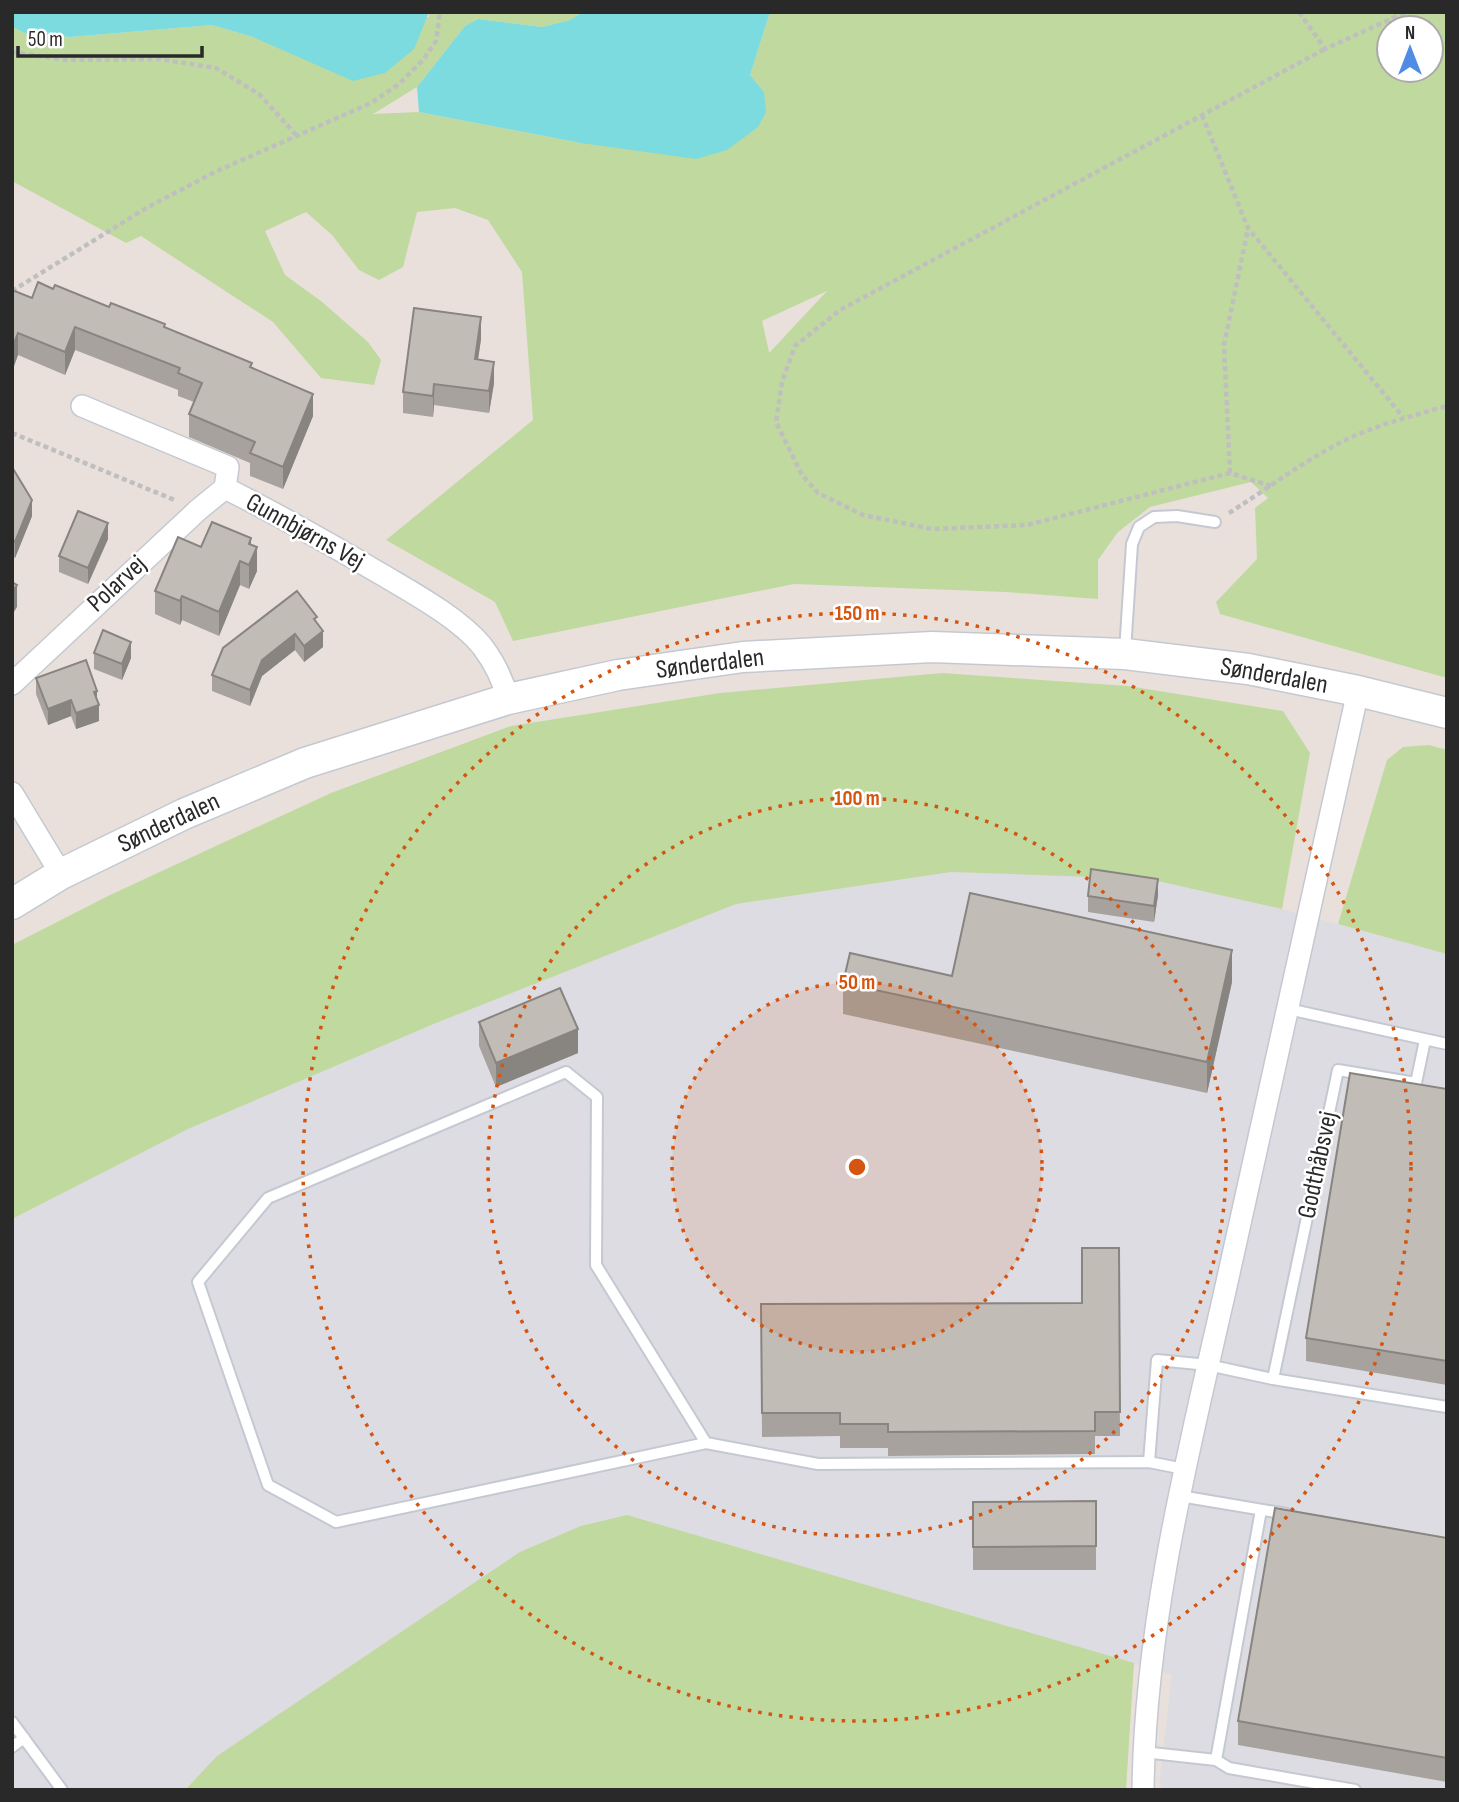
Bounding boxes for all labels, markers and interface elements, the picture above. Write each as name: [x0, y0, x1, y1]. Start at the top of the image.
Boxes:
scale bar: [18, 14, 201, 58]
north arrow: [1375, 14, 1445, 84]
text: N: [1405, 22, 1415, 45]
text: 50 m: [28, 27, 63, 52]
street label: Gunnbjørns Vej: [240, 487, 370, 577]
street label: Polarvej: [81, 549, 153, 619]
text: 150 m: [835, 601, 879, 626]
street label: Sønderdalen: [654, 642, 766, 686]
street label: Sønderdalen: [1218, 651, 1330, 701]
street label: Sønderdalen: [113, 786, 225, 860]
text: 100 m: [834, 786, 880, 811]
text: 50 m: [839, 970, 875, 995]
street label: Godthåbsvej: [1292, 1109, 1344, 1221]
centre of rings: [845, 1155, 869, 1179]

